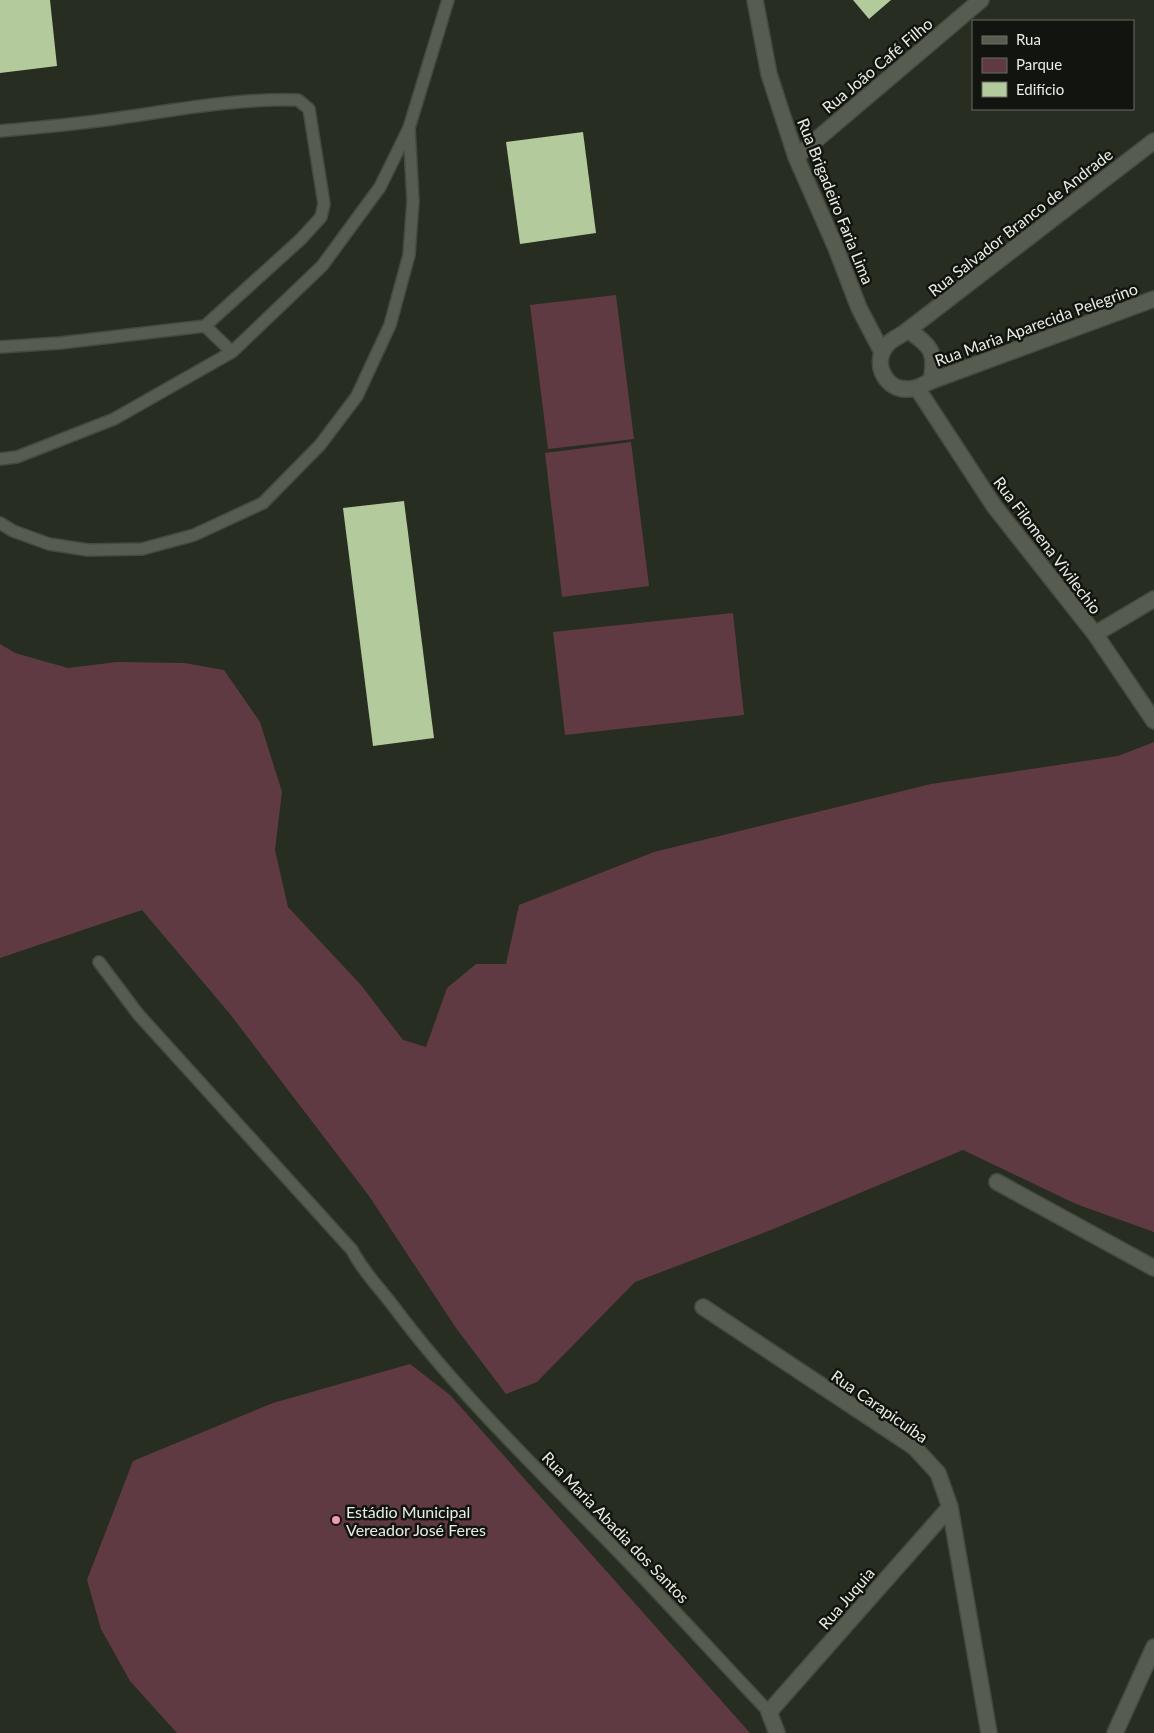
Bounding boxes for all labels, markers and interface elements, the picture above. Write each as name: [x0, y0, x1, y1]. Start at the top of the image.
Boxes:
street label: Rua João Café Filho: [818, 13, 936, 117]
legend: [972, 20, 1134, 110]
text: Rua: [1016, 30, 1041, 48]
text: Parque: [1016, 55, 1062, 73]
text: Edifício: [1016, 80, 1064, 98]
street label: Rua Brigadeiro Faria Lima: [794, 115, 878, 287]
street label: Rua Salvador Branco de Andrade: [924, 144, 1116, 300]
street label: Rua Maria Aparecida Pelegrino: [932, 278, 1140, 370]
street label: Rua Filomena Vivilechio: [990, 473, 1106, 617]
street label: Rua Carapicuíba: [828, 1366, 932, 1446]
street label: Rua Maria Abadia dos Santos: [539, 1447, 693, 1607]
place label: Estádio Municipal Vereador José Feres: [346, 1502, 486, 1539]
marker: Estádio Municipal Vereador José Feres: [330, 1514, 342, 1526]
street label: Rua Juquia: [814, 1563, 878, 1633]

